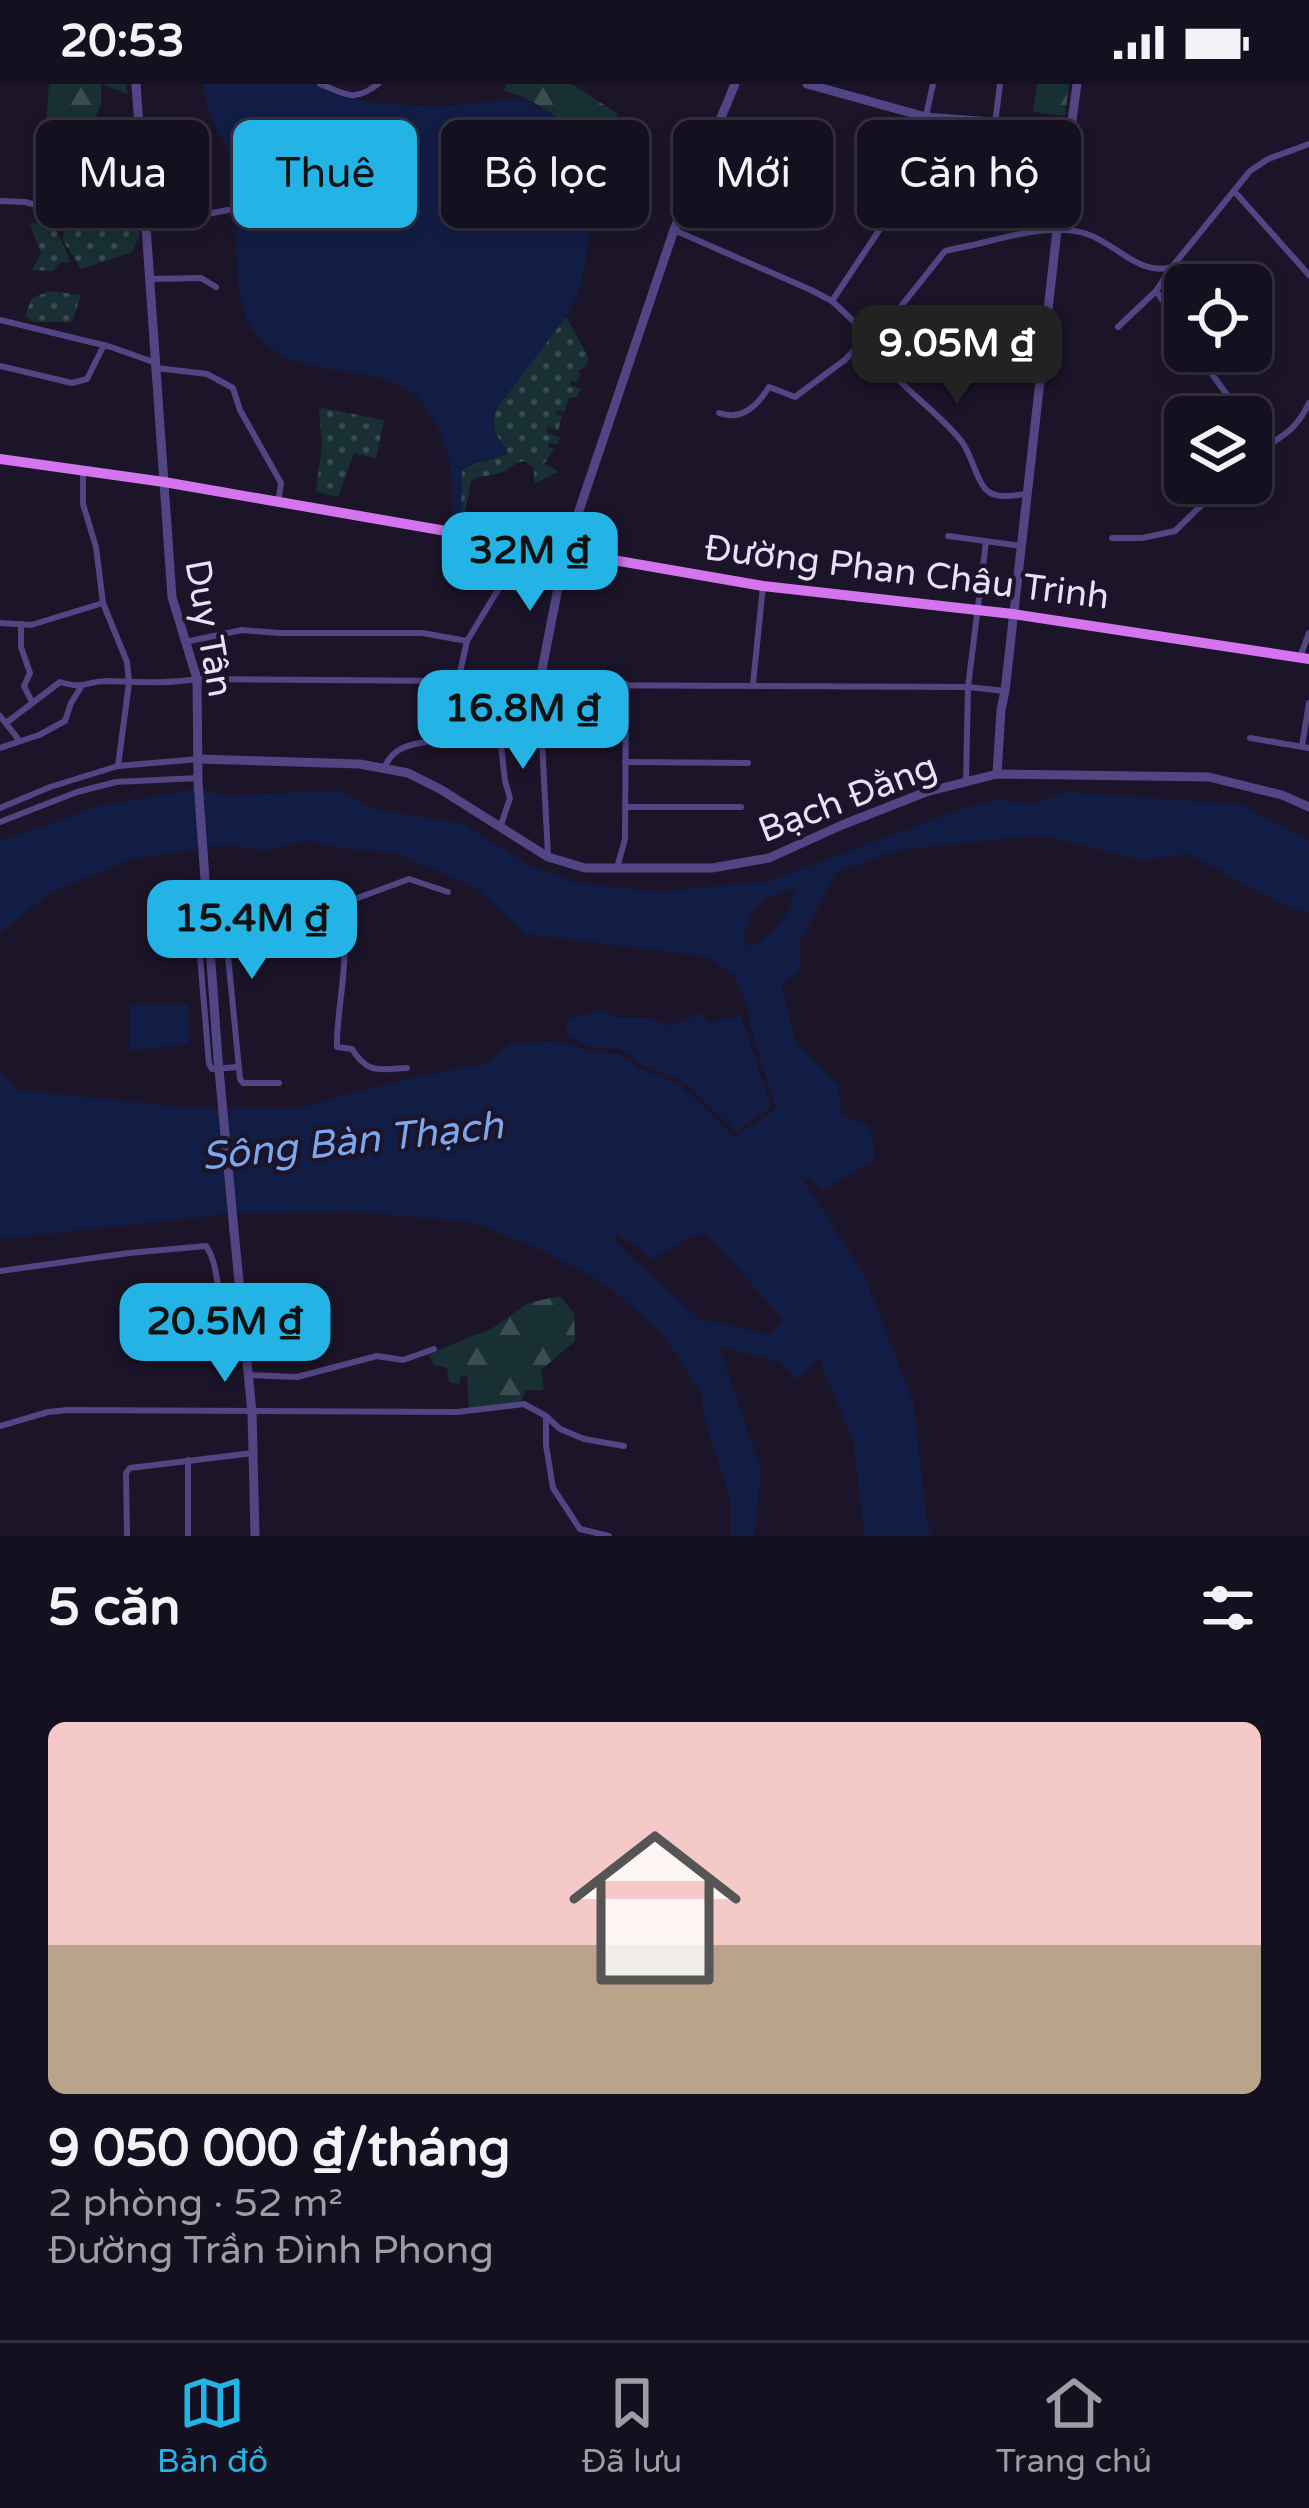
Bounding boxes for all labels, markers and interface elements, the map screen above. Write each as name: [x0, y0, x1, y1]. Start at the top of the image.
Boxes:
text: 20:53: [60, 15, 185, 69]
chip: Mua: [36, 120, 209, 228]
chip: Thuê: [233, 120, 417, 228]
chip: Bộ lọc: [441, 120, 649, 228]
chip: Mới: [673, 120, 833, 228]
chip: Căn hộ: [857, 120, 1081, 228]
map controls: [1164, 264, 1272, 504]
button: locate: [1164, 264, 1272, 372]
pin: 9.05M ₫: [846, 305, 1068, 407]
text: 9.05M ₫: [878, 320, 1036, 367]
button: layers: [1164, 396, 1272, 504]
pin: 32M ₫: [446, 512, 614, 614]
street label: Đường Phan Châu Trinh: [702, 526, 1112, 619]
text: 32M ₫: [469, 527, 591, 574]
street label: Duy Tân: [175, 556, 242, 700]
pin: 16.8M ₫: [412, 670, 634, 772]
text: 16.8M ₫: [445, 685, 601, 732]
street label: Bạch Đằng: [752, 745, 943, 852]
pin: 15.4M ₫: [141, 880, 363, 982]
text: 15.4M ₫: [174, 895, 330, 942]
water label: Sông Bàn Thạch: [199, 1102, 506, 1181]
pin: 20.5M ₫: [114, 1283, 336, 1385]
text: 20.5M ₫: [146, 1298, 304, 1345]
icon: filters: [1195, 1575, 1261, 1641]
text: 5 căn: [48, 1577, 180, 1639]
icon: home: [547, 1800, 763, 2016]
text: 9 050 000 ₫/tháng: [48, 2118, 511, 2180]
text: 2 phòng · 52 m²: [48, 2180, 343, 2227]
text: Đường Trần Đình Phong: [48, 2227, 494, 2274]
tab: Bản đồ: [157, 2370, 268, 2481]
tab: Đã lưu: [582, 2370, 682, 2481]
tab: Trang chủ: [996, 2370, 1152, 2481]

